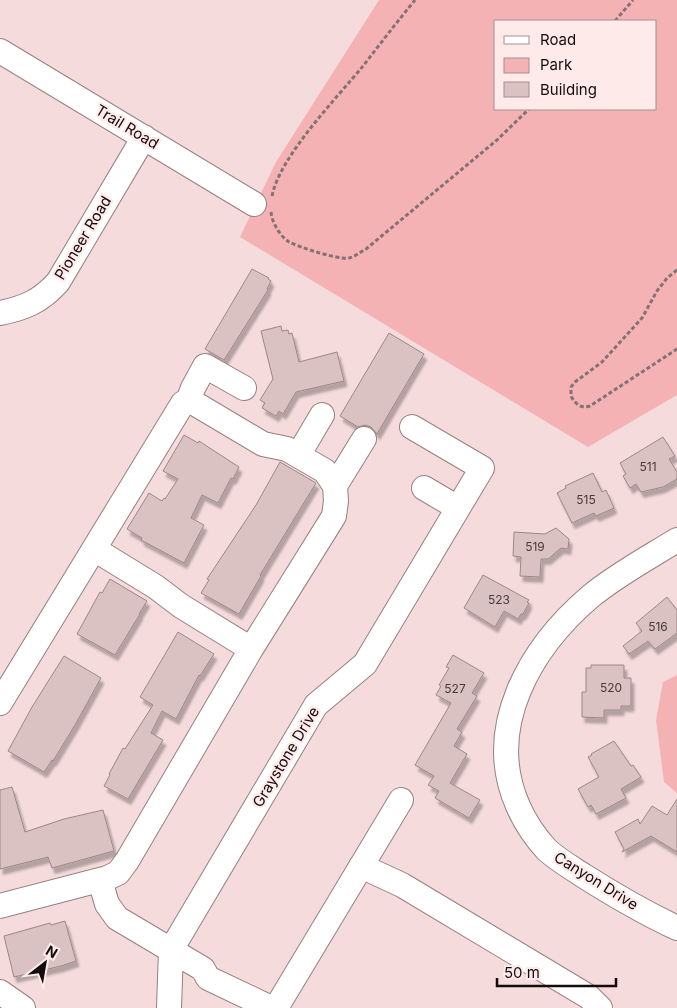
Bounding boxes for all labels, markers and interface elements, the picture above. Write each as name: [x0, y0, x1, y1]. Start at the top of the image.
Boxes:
legend: [494, 20, 657, 110]
text: Road: [540, 30, 576, 49]
text: Park: [540, 55, 573, 74]
text: Building: [540, 80, 597, 99]
street label: Trail Road: [92, 100, 162, 153]
street label: Pioneer Road: [50, 192, 115, 283]
house number: 511: [639, 459, 657, 474]
house number: 515: [576, 492, 596, 507]
house number: 519: [525, 539, 545, 554]
house number: 523: [488, 592, 510, 607]
house number: 516: [648, 619, 668, 634]
house number: 520: [600, 680, 622, 695]
house number: 527: [444, 681, 466, 696]
street label: Graystone Drive: [248, 703, 323, 811]
street label: Canyon Drive: [551, 847, 642, 914]
north arrow: [20, 938, 70, 988]
text: N: [43, 941, 61, 961]
scale bar: [497, 956, 616, 988]
text: 50 m: [504, 963, 540, 982]

